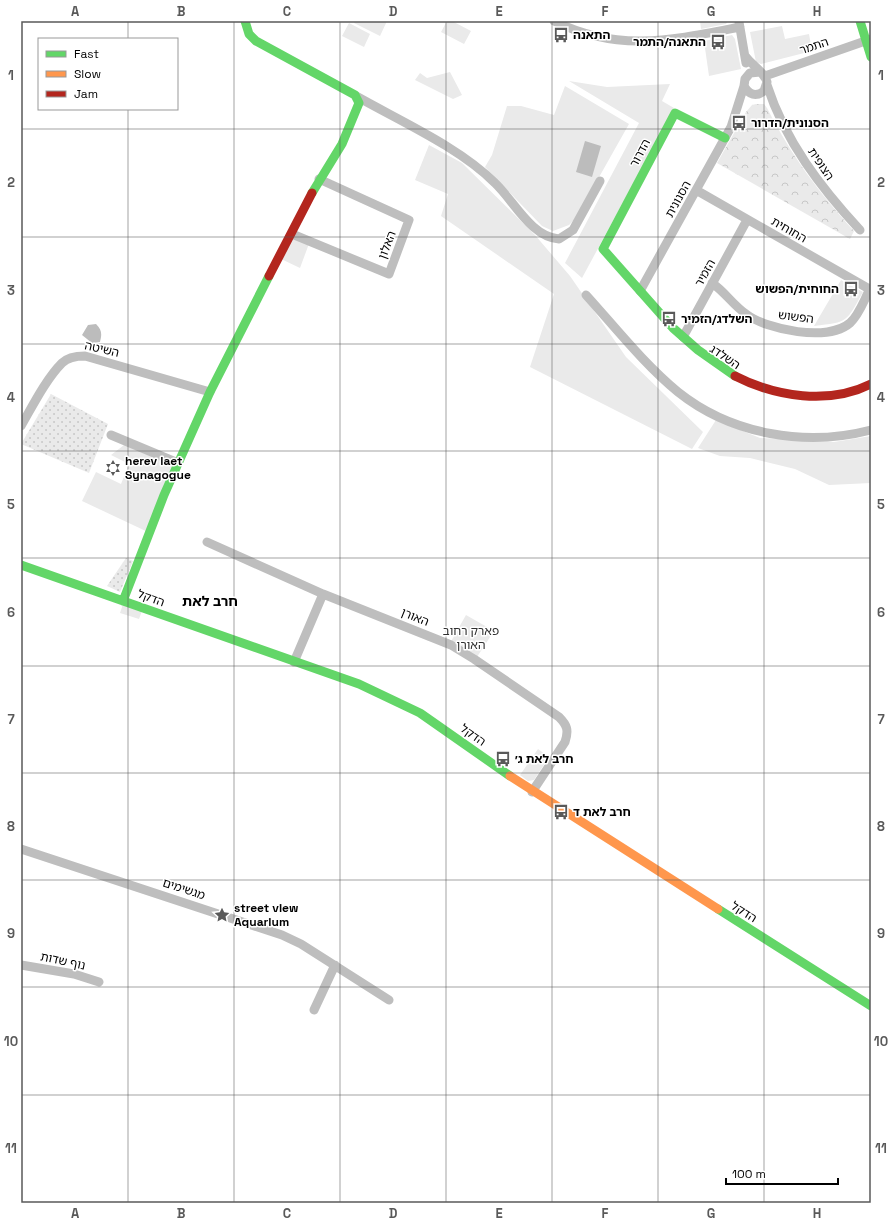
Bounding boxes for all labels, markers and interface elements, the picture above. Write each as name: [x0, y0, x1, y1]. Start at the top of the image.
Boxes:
text: A: [71, 3, 80, 20]
text: B: [177, 3, 186, 20]
text: C: [283, 3, 291, 20]
text: D: [389, 3, 398, 20]
text: E: [495, 3, 503, 20]
text: F: [602, 3, 609, 20]
text: G: [707, 3, 715, 20]
text: H: [813, 3, 821, 20]
bus stop icon: התאנה: [552, 26, 570, 44]
place label: התאנה: [573, 27, 611, 43]
bus stop icon: התאנה/התמר: [709, 33, 727, 51]
place label: התאנה/התמר: [633, 34, 706, 50]
street label: התמר: [797, 34, 831, 58]
legend: [38, 38, 178, 110]
text: Fast: [74, 46, 99, 62]
text: Slow: [74, 66, 101, 82]
text: 1: [8, 67, 14, 84]
text: 1: [878, 67, 884, 84]
text: Jam: [74, 86, 98, 102]
bus stop icon: הסנונית/הדרור: [730, 114, 748, 132]
place label: הסנונית/הדרור: [751, 115, 829, 131]
street label: הדרור: [626, 136, 654, 170]
street label: הצופית: [804, 144, 838, 184]
text: 2: [7, 174, 15, 191]
text: 2: [877, 174, 885, 191]
street label: הסנונית: [661, 178, 695, 220]
street label: החוחית: [768, 213, 810, 247]
street label: האלון: [374, 229, 400, 261]
street label: הזמיר: [691, 256, 719, 290]
bus stop icon: החוחית/הפשוש: [842, 280, 860, 298]
place label: החוחית/הפשוש: [755, 281, 839, 297]
text: 3: [7, 282, 15, 299]
text: 3: [877, 282, 885, 299]
street label: הפשוש: [777, 307, 815, 327]
bus stop icon: השלדג/הזמיר: [660, 310, 678, 328]
place label: השלדג/הזמיר: [681, 311, 753, 327]
street label: השיטה: [83, 337, 121, 361]
street label: השלדג: [707, 341, 743, 373]
text: 4: [7, 389, 15, 406]
text: 4: [877, 389, 885, 406]
place label: herev laet Synagogue: [125, 453, 191, 483]
synagogue icon: herev laet Synagogue: [104, 459, 122, 477]
text: 5: [7, 496, 15, 513]
text: 5: [877, 496, 885, 513]
street label: הדקל: [135, 586, 167, 610]
district label: חרב לאת: [182, 592, 238, 610]
text: 6: [7, 604, 15, 621]
street label: האורן: [399, 604, 431, 630]
text: 6: [877, 604, 885, 621]
park label: פארק רחוב האורן: [443, 623, 499, 653]
text: 7: [7, 711, 15, 728]
text: 7: [877, 711, 885, 728]
street label: הדקל: [457, 720, 489, 750]
bus stop icon: חרב לאת ג׳: [494, 750, 512, 768]
place label: חרב לאת ג׳: [515, 751, 574, 767]
bus stop icon: חרב לאת ד: [552, 803, 570, 821]
place label: חרב לאת ד: [573, 804, 631, 820]
text: 8: [7, 818, 15, 835]
text: 8: [877, 818, 885, 835]
street label: מגשימים: [161, 875, 207, 903]
street label: הדקל: [728, 898, 760, 926]
place label: street view Aquarium: [234, 900, 298, 930]
place icon: street view Aquarium: [213, 906, 231, 924]
text: 9: [7, 925, 15, 942]
text: 9: [877, 925, 885, 942]
street label: נוף שדות: [39, 948, 87, 974]
text: 10: [4, 1033, 18, 1050]
text: 10: [874, 1033, 888, 1050]
text: 11: [5, 1140, 17, 1157]
text: 11: [875, 1140, 887, 1157]
scale bar: [726, 1160, 838, 1186]
text: 100 m: [732, 1166, 766, 1182]
text: A: [71, 1205, 80, 1222]
text: B: [177, 1205, 186, 1222]
text: C: [283, 1205, 291, 1222]
text: D: [389, 1205, 398, 1222]
text: E: [495, 1205, 503, 1222]
text: F: [602, 1205, 609, 1222]
text: G: [707, 1205, 715, 1222]
text: H: [813, 1205, 821, 1222]

